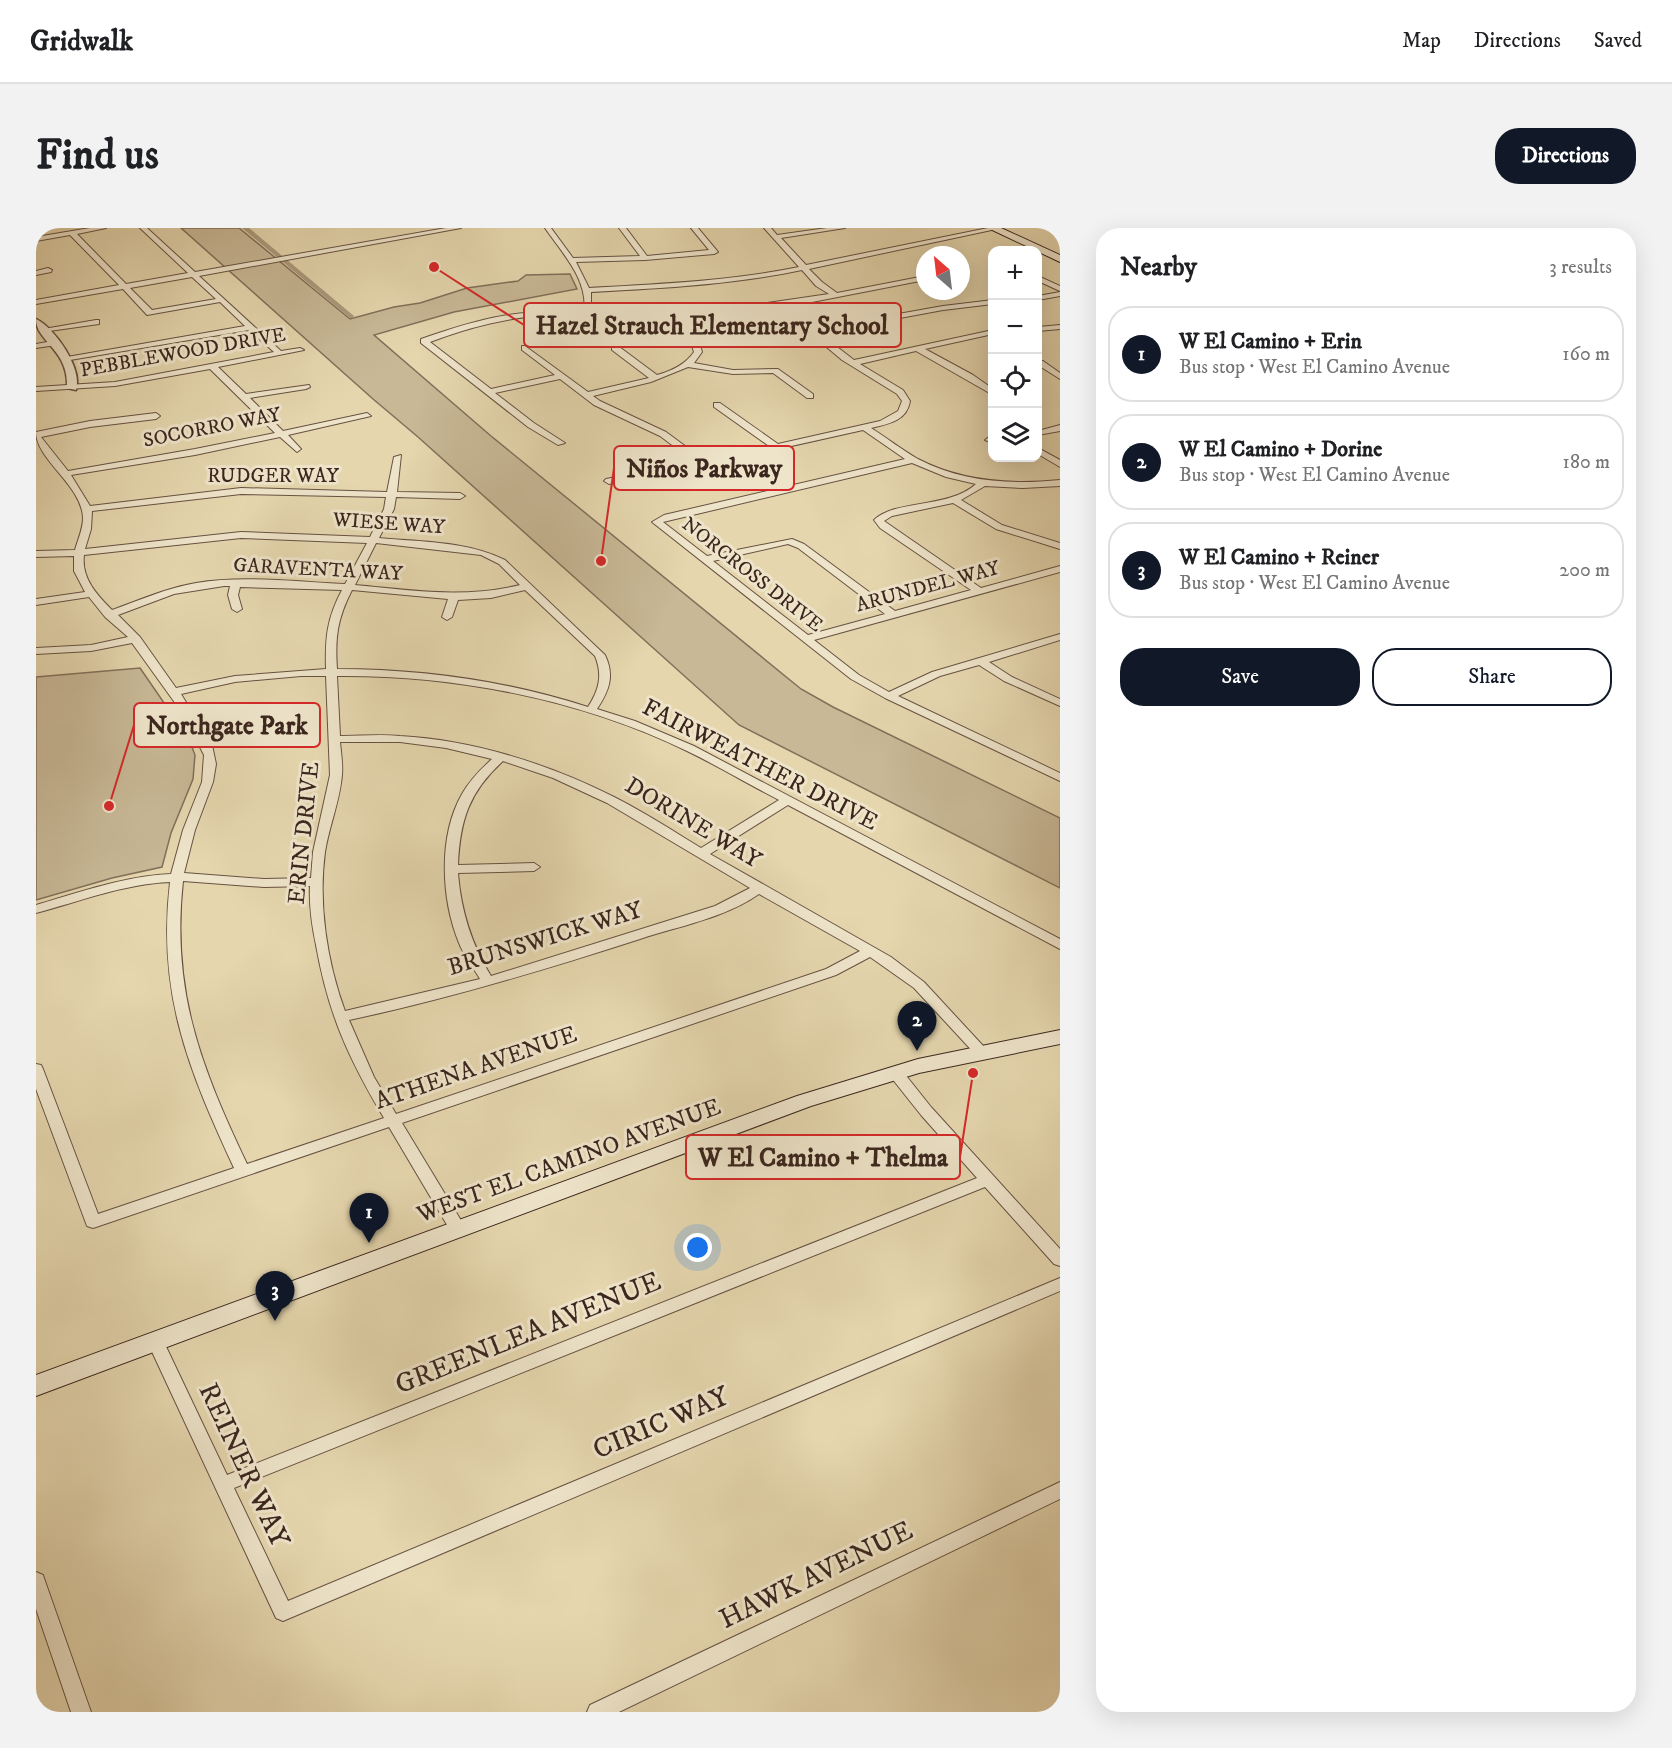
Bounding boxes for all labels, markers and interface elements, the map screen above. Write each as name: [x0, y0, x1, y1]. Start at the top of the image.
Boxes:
text: Gridwalk: [30, 24, 133, 59]
text: Map: [1402, 28, 1441, 54]
text: Directions: [1474, 28, 1561, 54]
text: Saved: [1594, 28, 1642, 54]
button: Directions: [1495, 128, 1636, 184]
text: Find us: [36, 130, 159, 182]
north arrow: [916, 246, 970, 300]
map controls: [988, 246, 1042, 462]
button: +: [988, 246, 1042, 300]
text: Nearby: [1120, 251, 1197, 284]
text: 3 results: [1549, 255, 1612, 280]
button: −: [988, 300, 1042, 354]
callout: Hazel Strauch Elementary School: [524, 303, 901, 347]
text: Hazel Strauch Elementary School: [536, 310, 890, 343]
street label: PEBBLEWOOD DRIVE: [78, 323, 288, 383]
text: W El Camino + Erin: [1179, 328, 1362, 355]
text: 1: [1138, 342, 1145, 367]
text: 160 m: [1562, 342, 1610, 367]
button: locate: [988, 354, 1042, 408]
text: Bus stop · West El Camino Avenue: [1179, 355, 1450, 380]
street label: SOCORRO WAY: [141, 402, 283, 454]
button: layers: [988, 408, 1042, 462]
text: W El Camino + Dorine: [1179, 436, 1382, 463]
callout: Niños Parkway: [614, 446, 794, 490]
text: 2: [1137, 450, 1146, 475]
text: 180 m: [1563, 450, 1610, 475]
text: Niños Parkway: [626, 453, 783, 486]
text: Bus stop · West El Camino Avenue: [1179, 463, 1450, 488]
street label: RUDGER WAY: [207, 464, 339, 489]
street label: WIESE WAY: [331, 508, 446, 540]
street label: NORCROSS DRIVE: [676, 512, 828, 638]
text: W El Camino + Reiner: [1179, 544, 1379, 571]
street label: GARAVENTA WAY: [233, 553, 404, 587]
street label: ARUNDEL WAY: [853, 556, 1003, 618]
text: 3: [1138, 558, 1145, 583]
text: 200 m: [1559, 558, 1610, 583]
text: Bus stop · West El Camino Avenue: [1179, 571, 1450, 596]
button: Save: [1120, 648, 1360, 706]
button: Share: [1372, 648, 1612, 706]
street label: FAIRWEATHER DRIVE: [637, 693, 883, 837]
callout: Northgate Park: [134, 703, 320, 747]
text: Northgate Park: [146, 710, 309, 743]
street label: ERIN DRIVE: [282, 760, 326, 906]
street label: DORINE WAY: [619, 771, 767, 876]
street label: BRUNSWICK WAY: [444, 895, 647, 983]
pin: 2: [898, 1002, 936, 1051]
street label: ATHENA AVENUE: [371, 1019, 581, 1117]
street label: WEST EL CAMINO AVENUE: [412, 1092, 725, 1230]
callout: W El Camino + Thelma: [686, 1135, 960, 1179]
text: W El Camino + Thelma: [697, 1142, 949, 1175]
pin: 1: [350, 1194, 388, 1243]
your location: [683, 1233, 712, 1262]
street label: GREENLEA AVENUE: [390, 1264, 666, 1402]
pin: 3: [256, 1272, 294, 1321]
street label: REINER WAY: [191, 1377, 297, 1553]
street label: CIRIC WAY: [588, 1379, 735, 1467]
street label: HAWK AVENUE: [714, 1513, 918, 1637]

